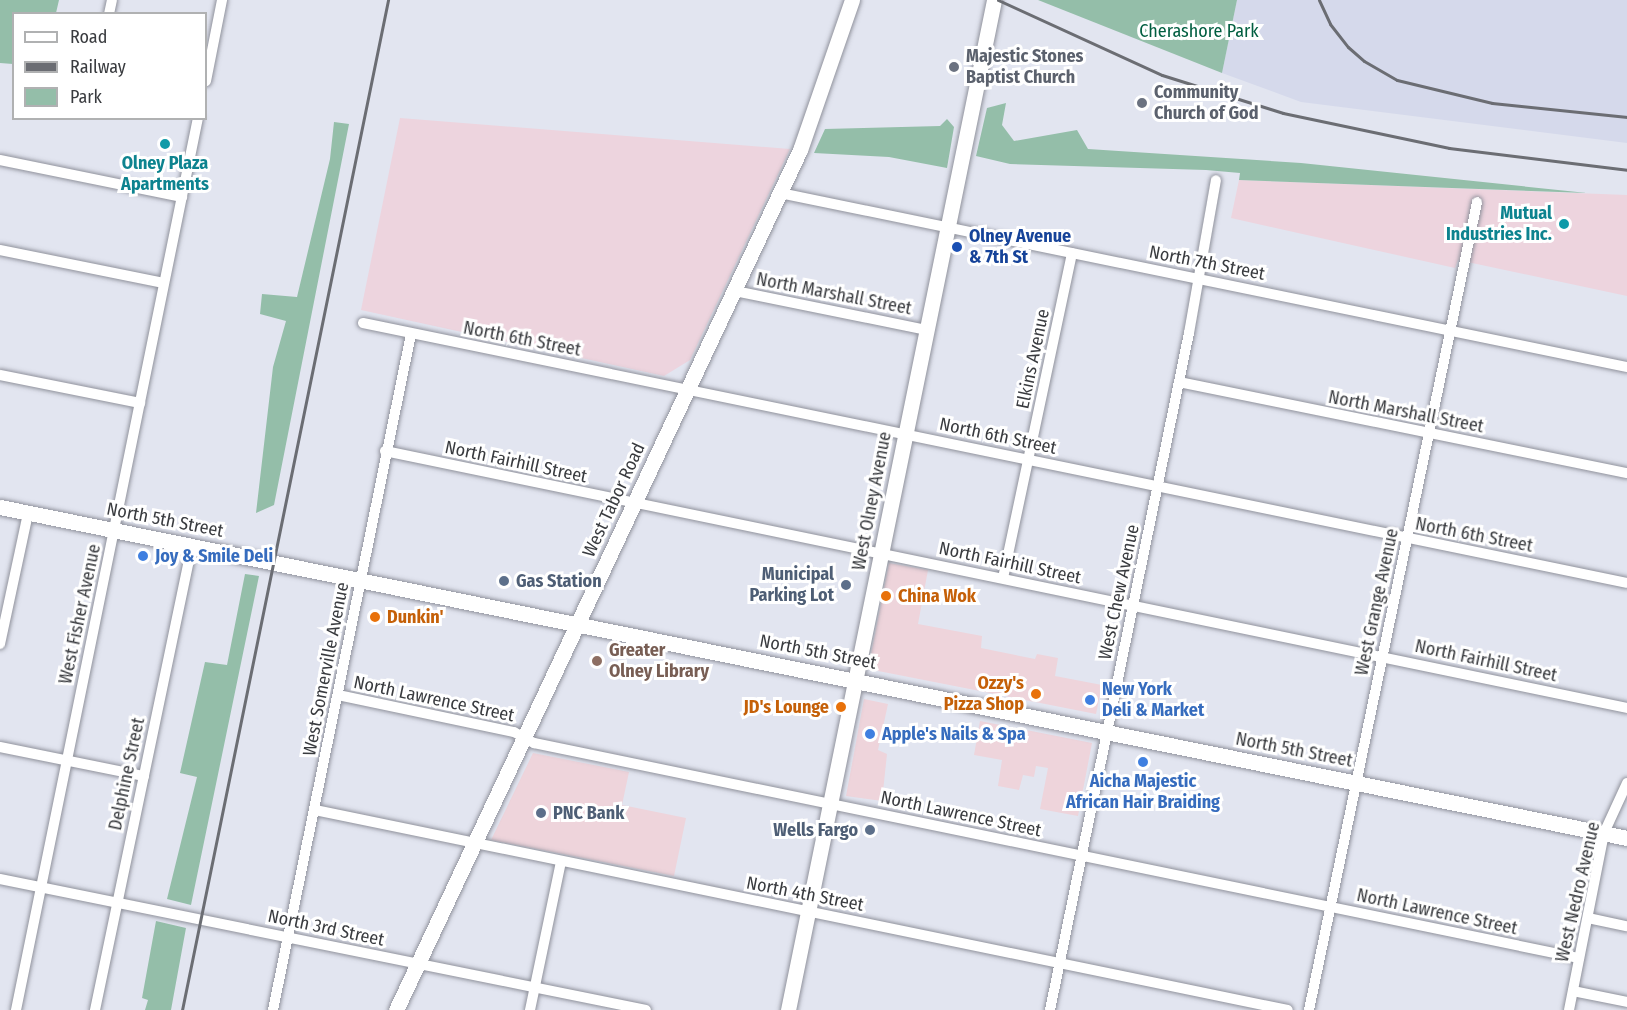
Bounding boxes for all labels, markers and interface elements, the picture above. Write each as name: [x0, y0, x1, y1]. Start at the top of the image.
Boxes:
legend: [12, 12, 207, 120]
park label: Cherashore Park: [1139, 20, 1259, 42]
text: Road: [70, 26, 107, 48]
place label: Majestic Stones Baptist Church: [966, 46, 1083, 88]
text: Railway: [70, 56, 126, 78]
marker: Majestic Stones Baptist Church: [947, 60, 961, 74]
place label: Community Church of God: [1154, 82, 1258, 124]
text: Park: [70, 86, 102, 108]
marker: Community Church of God: [1135, 96, 1149, 110]
marker: Olney Plaza Apartments: [158, 137, 172, 151]
place label: Olney Plaza Apartments: [121, 153, 209, 195]
place label: Mutual Industries Inc.: [1446, 203, 1552, 246]
marker: Mutual Industries Inc.: [1557, 217, 1571, 231]
place label: Olney Avenue & 7th St: [969, 226, 1071, 268]
marker: Olney Avenue & 7th St: [950, 240, 964, 254]
street label: North 7th Street: [1147, 241, 1267, 285]
street label: North Marshall Street: [755, 268, 913, 320]
street label: Elkins Avenue: [1012, 307, 1054, 411]
street label: North 6th Street: [461, 317, 583, 361]
street label: North Marshall Street: [1327, 386, 1485, 438]
street label: North 6th Street: [938, 413, 1058, 459]
street label: West Olney Avenue: [848, 430, 896, 572]
street label: North Fairhill Street: [443, 436, 589, 488]
street label: West Tabor Road: [578, 440, 650, 560]
street label: North 5th Street: [105, 498, 225, 542]
street label: North 6th Street: [1413, 513, 1535, 557]
street label: West Chew Avenue: [1094, 523, 1144, 661]
street label: West Grange Avenue: [1351, 527, 1403, 677]
street label: North Fairhill Street: [937, 537, 1083, 589]
street label: West Fisher Avenue: [55, 542, 105, 686]
place label: Joy & Smile Deli: [155, 545, 273, 567]
marker: Joy & Smile Deli: [136, 549, 150, 563]
place label: Municipal Parking Lot: [750, 564, 834, 606]
place label: Gas Station: [516, 570, 602, 592]
marker: Gas Station: [497, 574, 511, 588]
marker: Municipal Parking Lot: [839, 578, 853, 592]
street label: West Somerville Avenue: [299, 580, 353, 758]
place label: China Wok: [898, 585, 976, 607]
marker: China Wok: [879, 589, 893, 603]
place label: Dunkin': [387, 606, 444, 628]
marker: Dunkin': [368, 610, 382, 624]
street label: North 5th Street: [758, 630, 878, 674]
street label: North Fairhill Street: [1413, 635, 1559, 687]
place label: Greater Olney Library: [609, 640, 709, 682]
marker: Greater Olney Library: [590, 654, 604, 668]
street label: North Lawrence Street: [352, 671, 516, 727]
place label: Ozzy's Pizza Shop: [944, 673, 1024, 716]
place label: New York Deli & Market: [1102, 679, 1204, 722]
marker: Ozzy's Pizza Shop: [1029, 687, 1043, 701]
marker: New York Deli & Market: [1083, 693, 1097, 707]
place label: JD's Lounge: [744, 696, 829, 718]
marker: JD's Lounge: [834, 700, 848, 714]
street label: Delphine Street: [105, 716, 149, 832]
place label: Apple's Nails & Spa: [882, 723, 1026, 745]
marker: Apple's Nails & Spa: [863, 727, 877, 741]
street label: North 5th Street: [1234, 728, 1354, 772]
marker: Aicha Majestic African Hair Braiding: [1136, 755, 1150, 769]
place label: Aicha Majestic African Hair Braiding: [1066, 771, 1220, 814]
street label: North Lawrence Street: [879, 786, 1043, 842]
place label: PNC Bank: [553, 802, 624, 824]
marker: PNC Bank: [534, 806, 548, 820]
place label: Wells Fargo: [773, 819, 858, 841]
street label: West Nedro Avenue: [1551, 820, 1605, 964]
marker: Wells Fargo: [863, 823, 877, 837]
street label: North 4th Street: [745, 872, 865, 916]
street label: North Lawrence Street: [1355, 884, 1519, 940]
street label: North 3rd Street: [266, 905, 386, 951]

